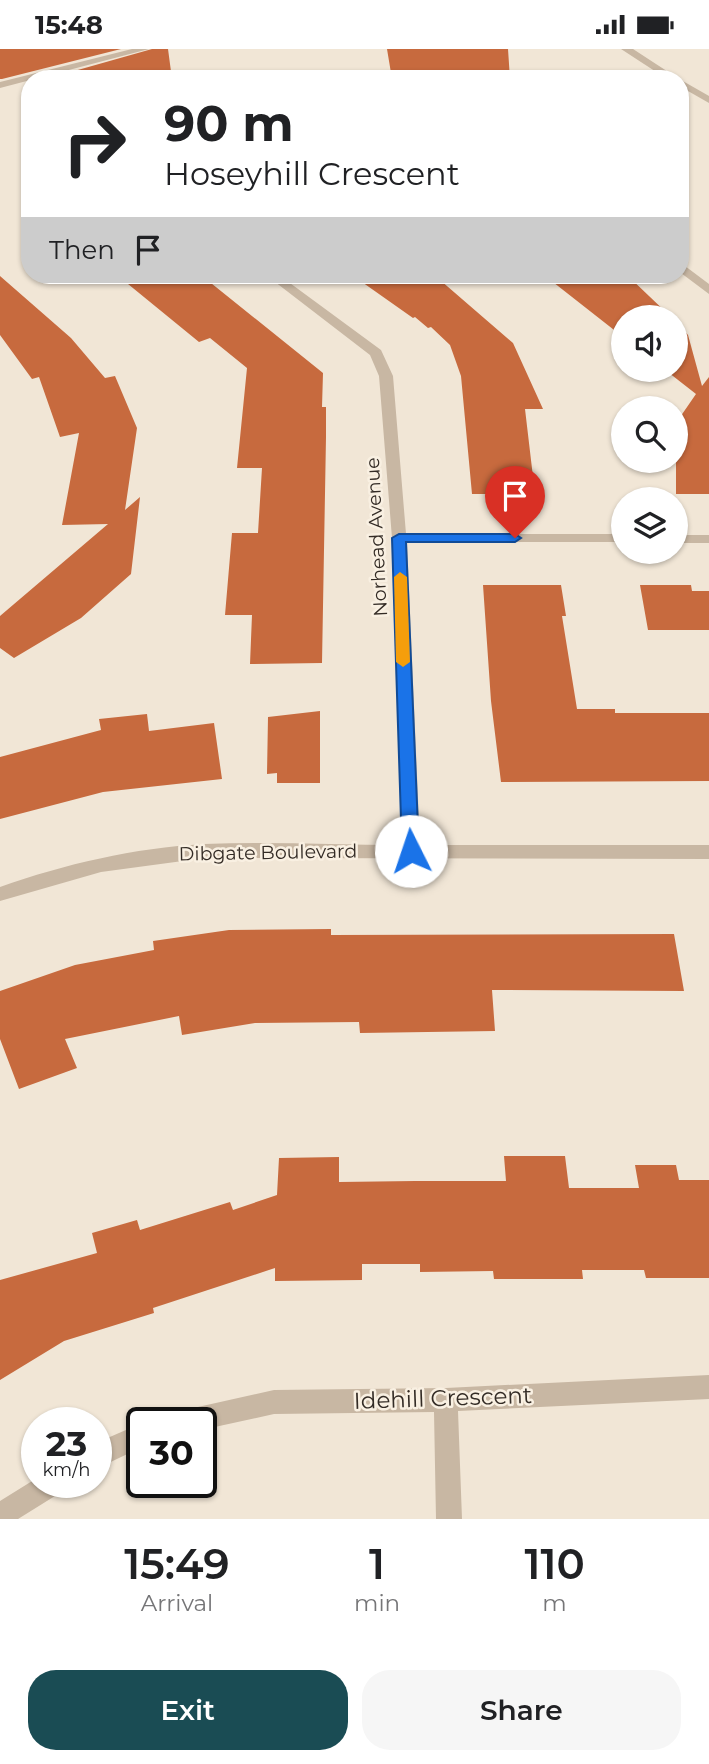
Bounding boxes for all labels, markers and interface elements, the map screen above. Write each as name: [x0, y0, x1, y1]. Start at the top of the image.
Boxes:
text: 15:48: [35, 9, 103, 41]
text: 90 m: [164, 94, 294, 153]
icon: right: [49, 98, 140, 189]
text: Hoseyhill Crescent: [164, 154, 460, 193]
icon: arrive: [129, 231, 167, 269]
text: Then: [49, 234, 115, 266]
map controls: [611, 305, 688, 564]
button: sound: [611, 305, 688, 382]
button: search: [611, 396, 688, 473]
street label: Norhead Avenue: [361, 457, 392, 617]
pin: [485, 466, 545, 538]
icon: arrive: [496, 477, 534, 515]
button: layers: [611, 487, 688, 564]
position arrow: [374, 814, 448, 888]
street label: Dibgate Boulevard: [179, 839, 357, 866]
street label: Idehill Crescent: [353, 1381, 533, 1415]
speed limit sign: 30: [126, 1407, 217, 1498]
text: 23: [46, 1422, 87, 1465]
text: km/h: [42, 1459, 91, 1481]
text: 15:49: [124, 1538, 230, 1590]
text: 1: [369, 1538, 385, 1590]
text: 110: [524, 1538, 585, 1590]
text: Arrival: [141, 1589, 213, 1617]
text: min: [354, 1589, 400, 1617]
text: m: [542, 1589, 567, 1617]
button: Exit: [28, 1670, 348, 1750]
button: Share: [362, 1670, 681, 1750]

